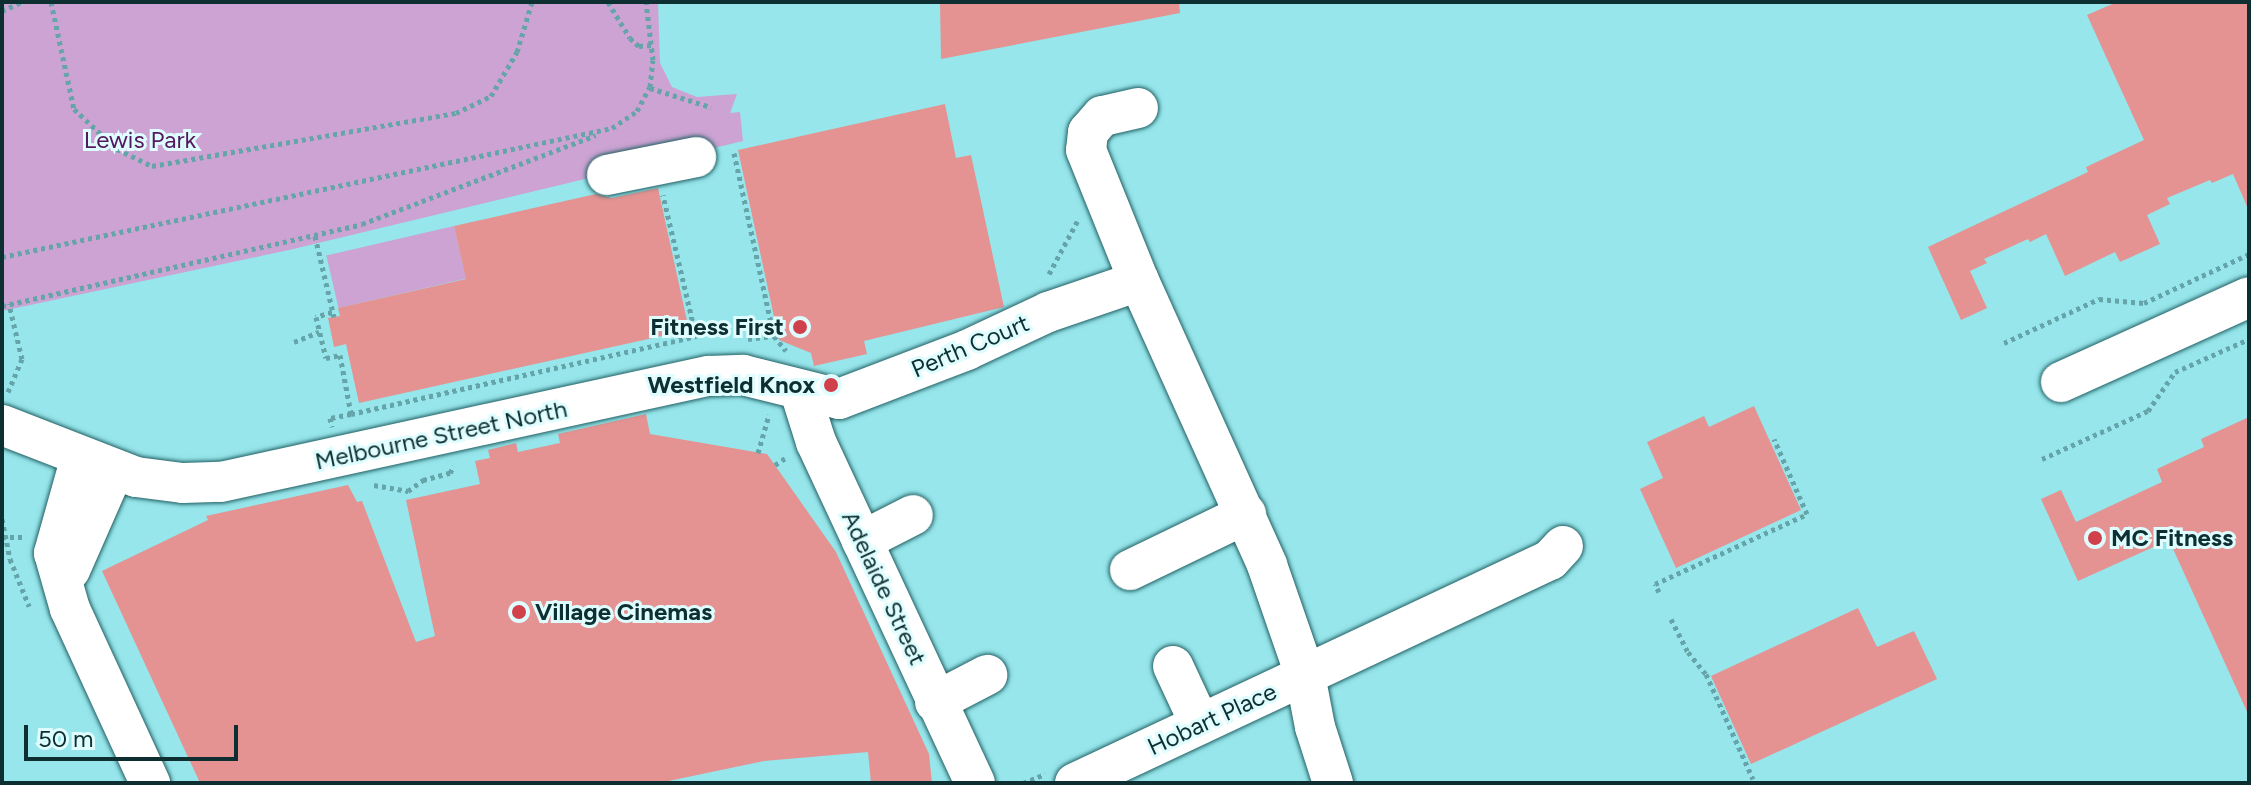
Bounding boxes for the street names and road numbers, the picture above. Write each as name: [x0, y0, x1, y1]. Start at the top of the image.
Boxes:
street label: Perth Court: [907, 308, 1033, 384]
street label: Melbourne Street North: [312, 394, 570, 476]
street label: Adelaide Street: [836, 506, 932, 670]
street label: Hobart Place: [1143, 677, 1281, 761]

